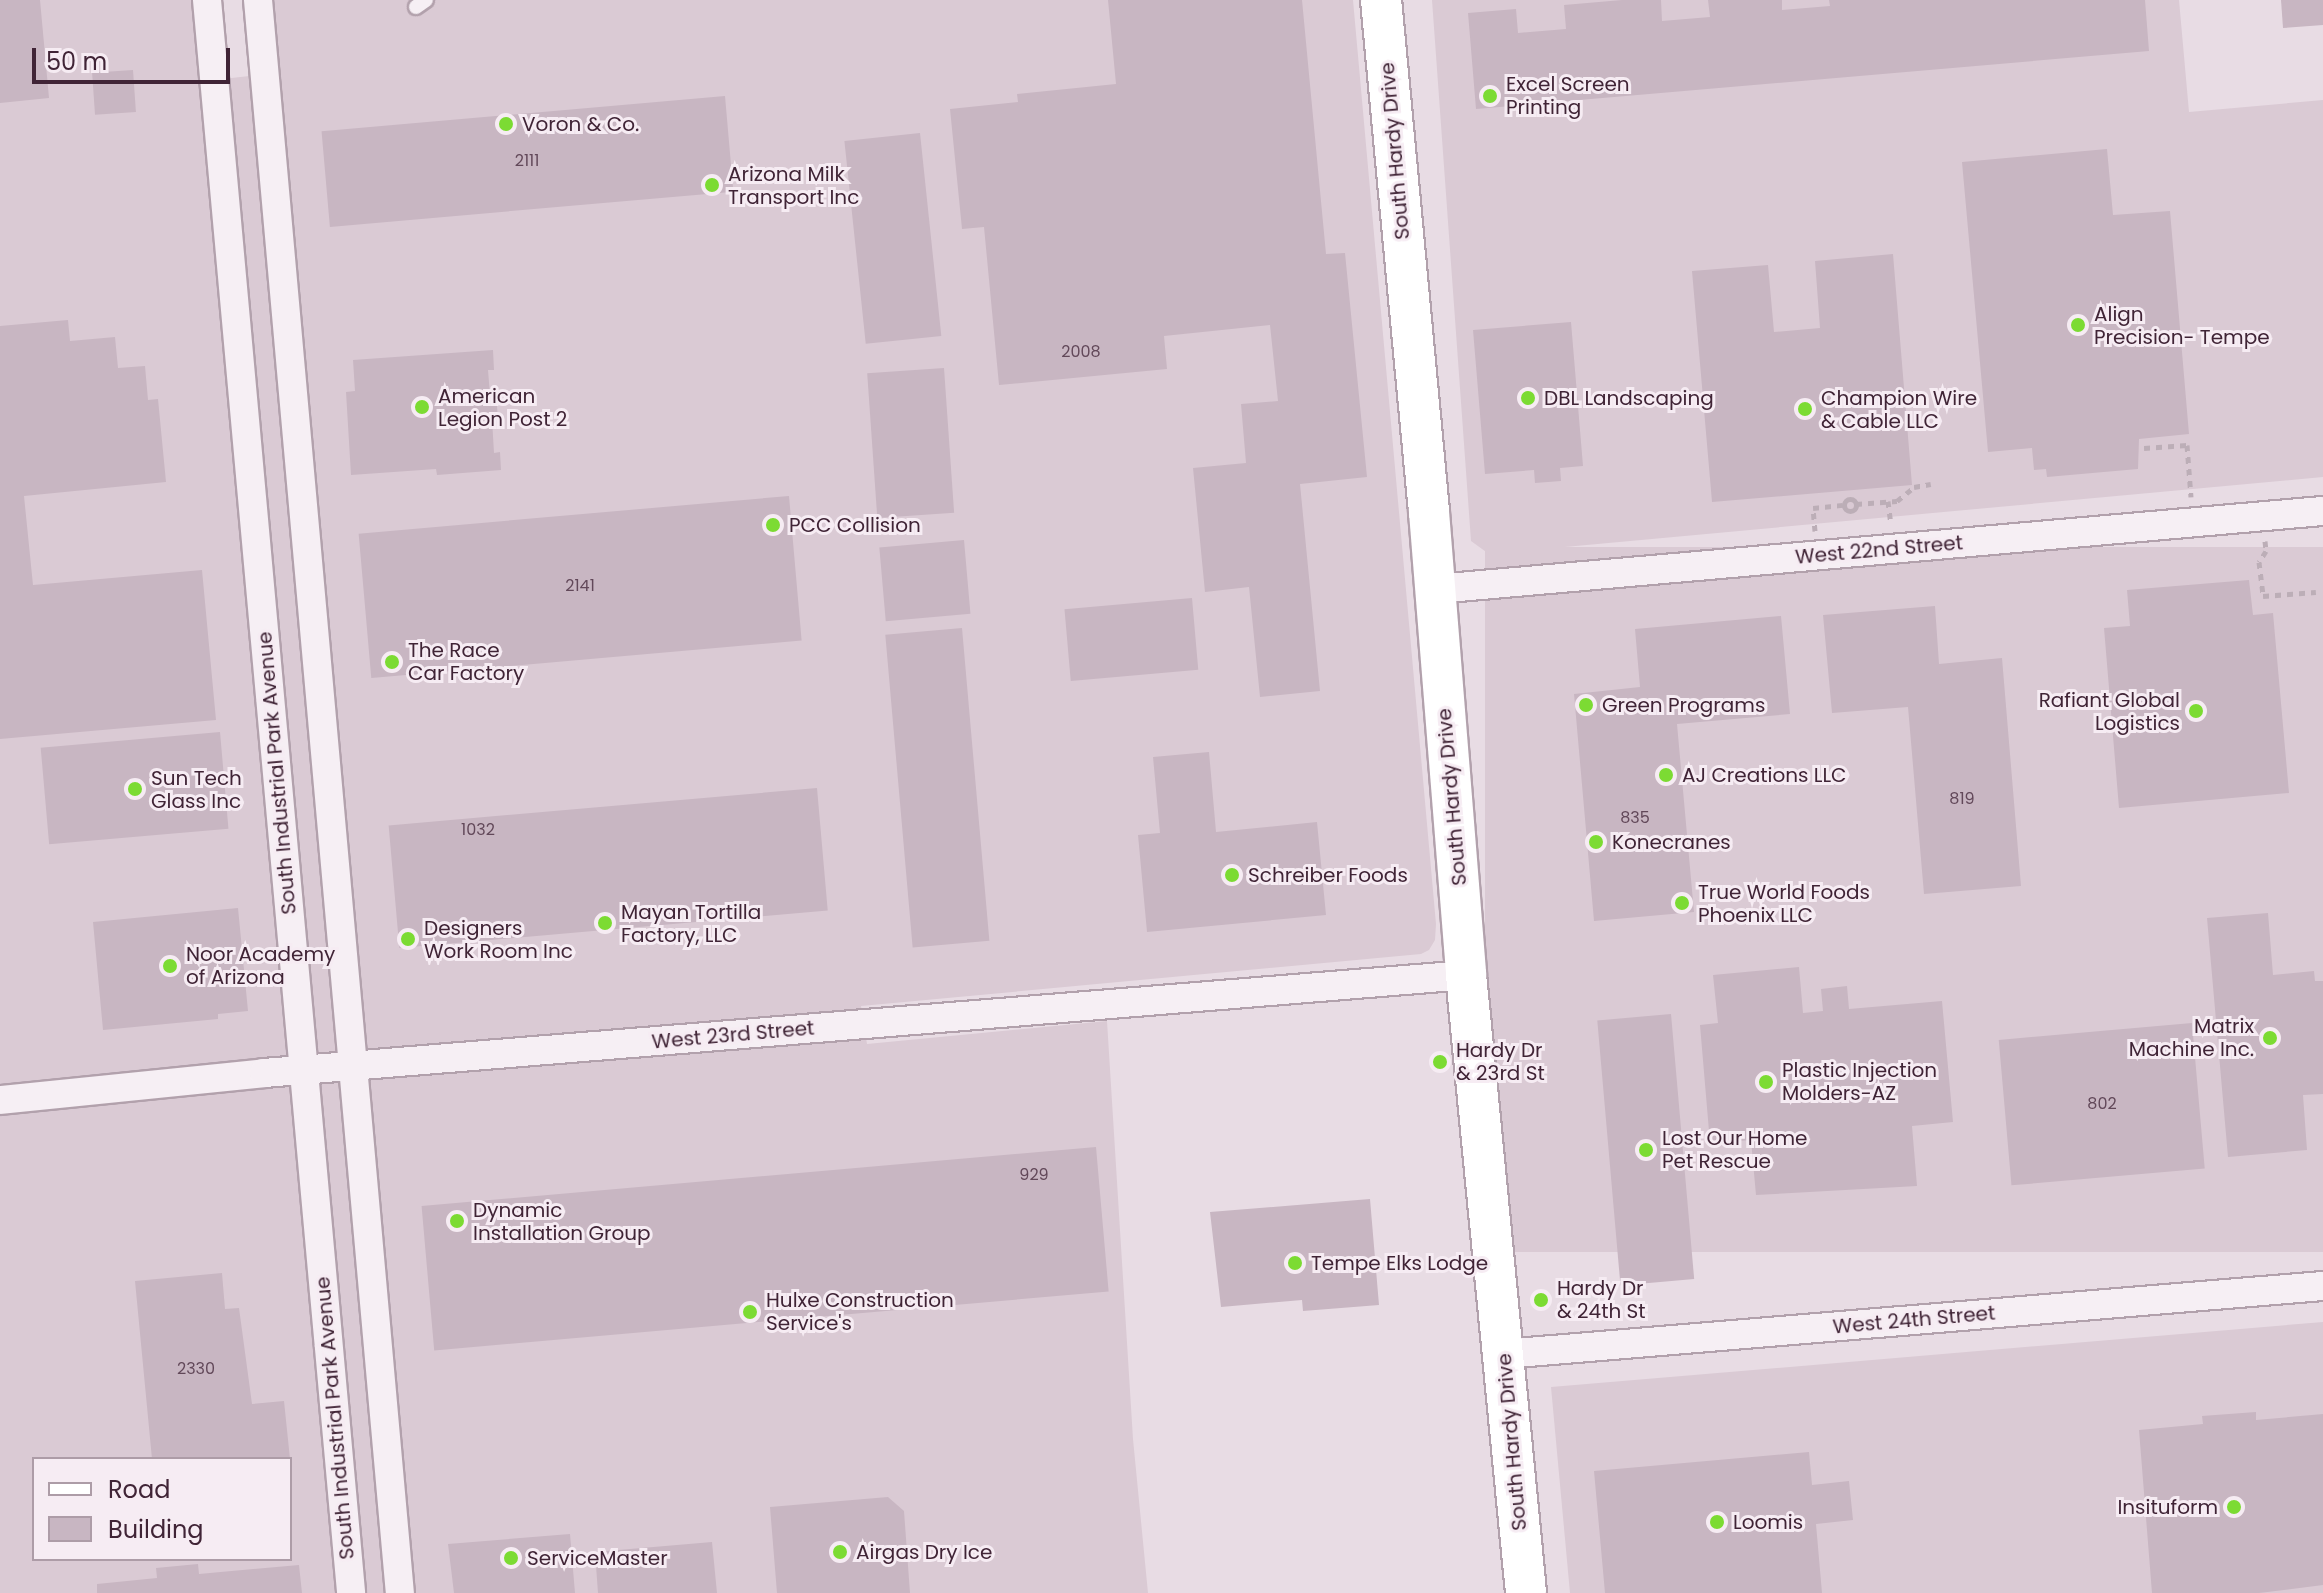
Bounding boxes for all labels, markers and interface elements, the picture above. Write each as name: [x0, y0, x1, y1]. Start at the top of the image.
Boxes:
scale bar: [36, 32, 234, 82]
text: 50 m: [46, 45, 107, 78]
street label: South Hardy Drive: [1375, 61, 1415, 241]
place label: Excel Screen Printing: [1506, 72, 1630, 119]
marker: Excel Screen Printing: [1481, 87, 1499, 105]
place label: Voron & Co.: [522, 112, 639, 136]
marker: Voron & Co.: [497, 115, 515, 133]
house number: 2111: [515, 151, 539, 171]
place label: Arizona Milk Transport Inc: [728, 162, 859, 209]
marker: Arizona Milk Transport Inc: [703, 176, 721, 194]
place label: Align Precision- Tempe: [2094, 302, 2270, 349]
marker: Align Precision- Tempe: [2069, 316, 2087, 334]
house number: 2008: [1061, 342, 1101, 362]
place label: American Legion Post 2: [438, 384, 567, 431]
place label: DBL Landscaping: [1544, 386, 1714, 410]
place label: Champion Wire & Cable LLC: [1821, 386, 1977, 433]
marker: DBL Landscaping: [1519, 389, 1537, 407]
marker: American Legion Post 2: [413, 398, 431, 416]
marker: Champion Wire & Cable LLC: [1796, 400, 1814, 418]
place label: PCC Collision: [789, 513, 921, 537]
marker: PCC Collision: [764, 516, 782, 534]
street label: West 22nd Street: [1794, 531, 1964, 569]
house number: 2141: [565, 576, 595, 596]
street label: South Industrial Park Avenue: [253, 631, 301, 915]
place label: The Race Car Factory: [408, 638, 524, 685]
marker: The Race Car Factory: [383, 653, 401, 671]
place label: Rafiant Global Logistics: [2039, 688, 2180, 735]
place label: Green Programs: [1602, 693, 1765, 717]
marker: Green Programs: [1577, 696, 1595, 714]
marker: Rafiant Global Logistics: [2187, 702, 2205, 720]
street label: South Hardy Drive: [1432, 707, 1472, 887]
place label: AJ Creations LLC: [1682, 763, 1847, 787]
place label: Sun Tech Glass Inc: [151, 766, 242, 813]
marker: AJ Creations LLC: [1657, 766, 1675, 784]
marker: Sun Tech Glass Inc: [126, 780, 144, 798]
house number: 819: [1949, 789, 1975, 809]
house number: 835: [1620, 808, 1650, 828]
house number: 1032: [461, 820, 495, 840]
place label: Konecranes: [1612, 830, 1731, 854]
marker: Konecranes: [1587, 833, 1605, 851]
place label: Schreiber Foods: [1248, 863, 1408, 887]
marker: Schreiber Foods: [1223, 866, 1241, 884]
place label: True World Foods Phoenix LLC: [1698, 880, 1870, 927]
marker: True World Foods Phoenix LLC: [1673, 894, 1691, 912]
place label: Mayan Tortilla Factory, LLC: [621, 900, 761, 947]
marker: Mayan Tortilla Factory, LLC: [596, 914, 614, 932]
place label: Designers Work Room Inc: [424, 916, 573, 963]
marker: Designers Work Room Inc: [399, 930, 417, 948]
place label: Noor Academy of Arizona: [186, 942, 335, 989]
marker: Noor Academy of Arizona: [161, 957, 179, 975]
place label: Matrix Machine Inc.: [2129, 1014, 2254, 1061]
street label: West 23rd Street: [651, 1016, 815, 1054]
marker: Matrix Machine Inc.: [2261, 1029, 2279, 1047]
place label: Hardy Dr & 23rd St: [1456, 1038, 1545, 1085]
marker: Hardy Dr & 23rd St: [1431, 1053, 1449, 1071]
place label: Plastic Injection Molders-AZ: [1782, 1058, 1937, 1105]
marker: Plastic Injection Molders-AZ: [1757, 1073, 1775, 1091]
house number: 802: [2087, 1094, 2117, 1114]
place label: Lost Our Home Pet Rescue: [1662, 1126, 1807, 1173]
marker: Lost Our Home Pet Rescue: [1637, 1141, 1655, 1159]
house number: 929: [1019, 1165, 1049, 1185]
place label: Dynamic Installation Group: [473, 1198, 651, 1245]
marker: Dynamic Installation Group: [448, 1212, 466, 1230]
place label: Tempe Elks Lodge: [1311, 1251, 1488, 1275]
marker: Tempe Elks Lodge: [1286, 1254, 1304, 1272]
street label: South Industrial Park Avenue: [311, 1276, 359, 1560]
place label: Hardy Dr & 24th St: [1557, 1276, 1646, 1323]
place label: Hulxe Construction Service's: [766, 1288, 954, 1335]
marker: Hardy Dr & 24th St: [1532, 1291, 1550, 1309]
street label: West 24th Street: [1832, 1301, 1996, 1339]
marker: Hulxe Construction Service's: [741, 1303, 759, 1321]
street label: South Hardy Drive: [1492, 1352, 1532, 1532]
house number: 2330: [177, 1359, 215, 1379]
legend: [32, 1457, 292, 1561]
text: Road: [108, 1473, 170, 1506]
place label: Insituform: [2117, 1495, 2218, 1519]
marker: Insituform: [2225, 1498, 2243, 1516]
place label: Loomis: [1733, 1510, 1803, 1534]
text: Building: [108, 1513, 204, 1546]
marker: Loomis: [1708, 1513, 1726, 1531]
place label: Airgas Dry Ice: [856, 1540, 992, 1564]
marker: Airgas Dry Ice: [831, 1543, 849, 1561]
place label: ServiceMaster: [527, 1546, 668, 1570]
marker: ServiceMaster: [502, 1549, 520, 1567]

